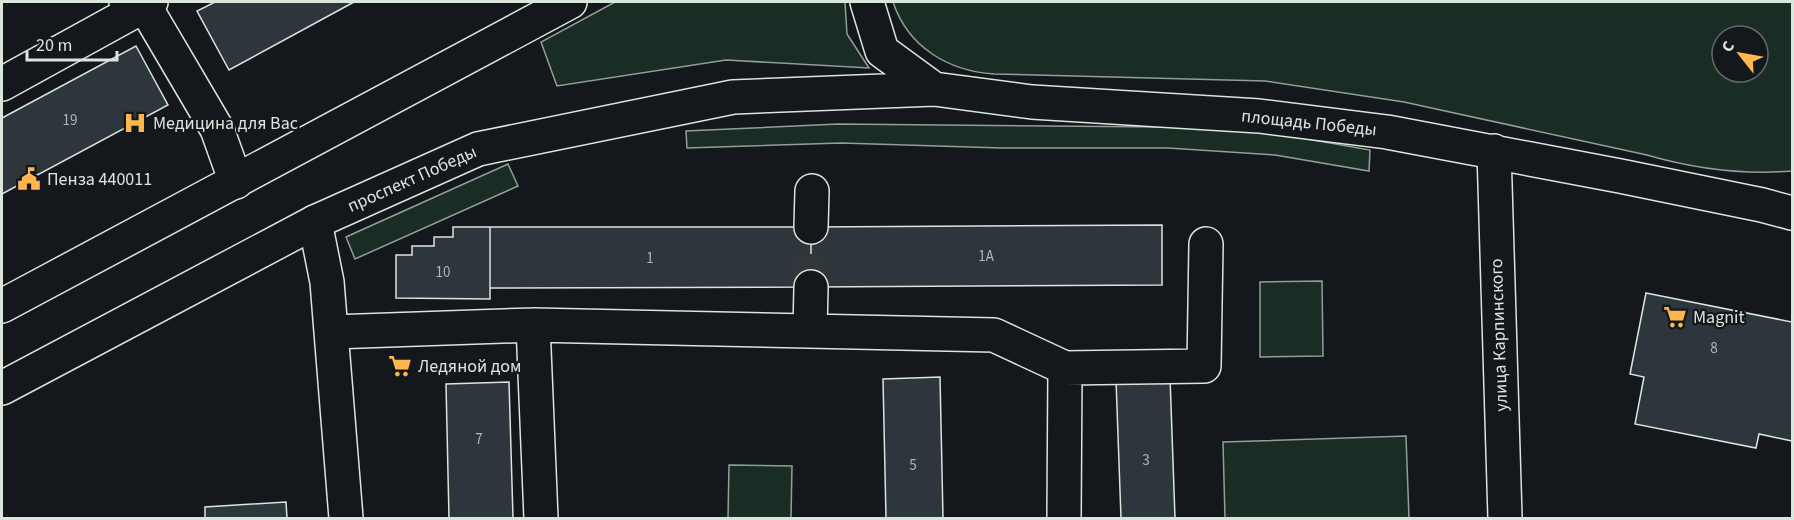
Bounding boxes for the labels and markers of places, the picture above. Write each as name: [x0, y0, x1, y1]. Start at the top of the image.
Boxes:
hospital icon: Медицина для Вас: [122, 110, 148, 136]
place label: Медицина для Вас: [153, 111, 298, 136]
public building icon: Пенза 440011: [16, 166, 42, 192]
place label: Пенза 440011: [47, 167, 152, 192]
supermarket icon: Magnit: [1662, 304, 1688, 330]
place label: Magnit: [1693, 305, 1745, 330]
supermarket icon: Ледяной дом: [387, 353, 413, 379]
place label: Ледяной дом: [418, 354, 522, 379]

